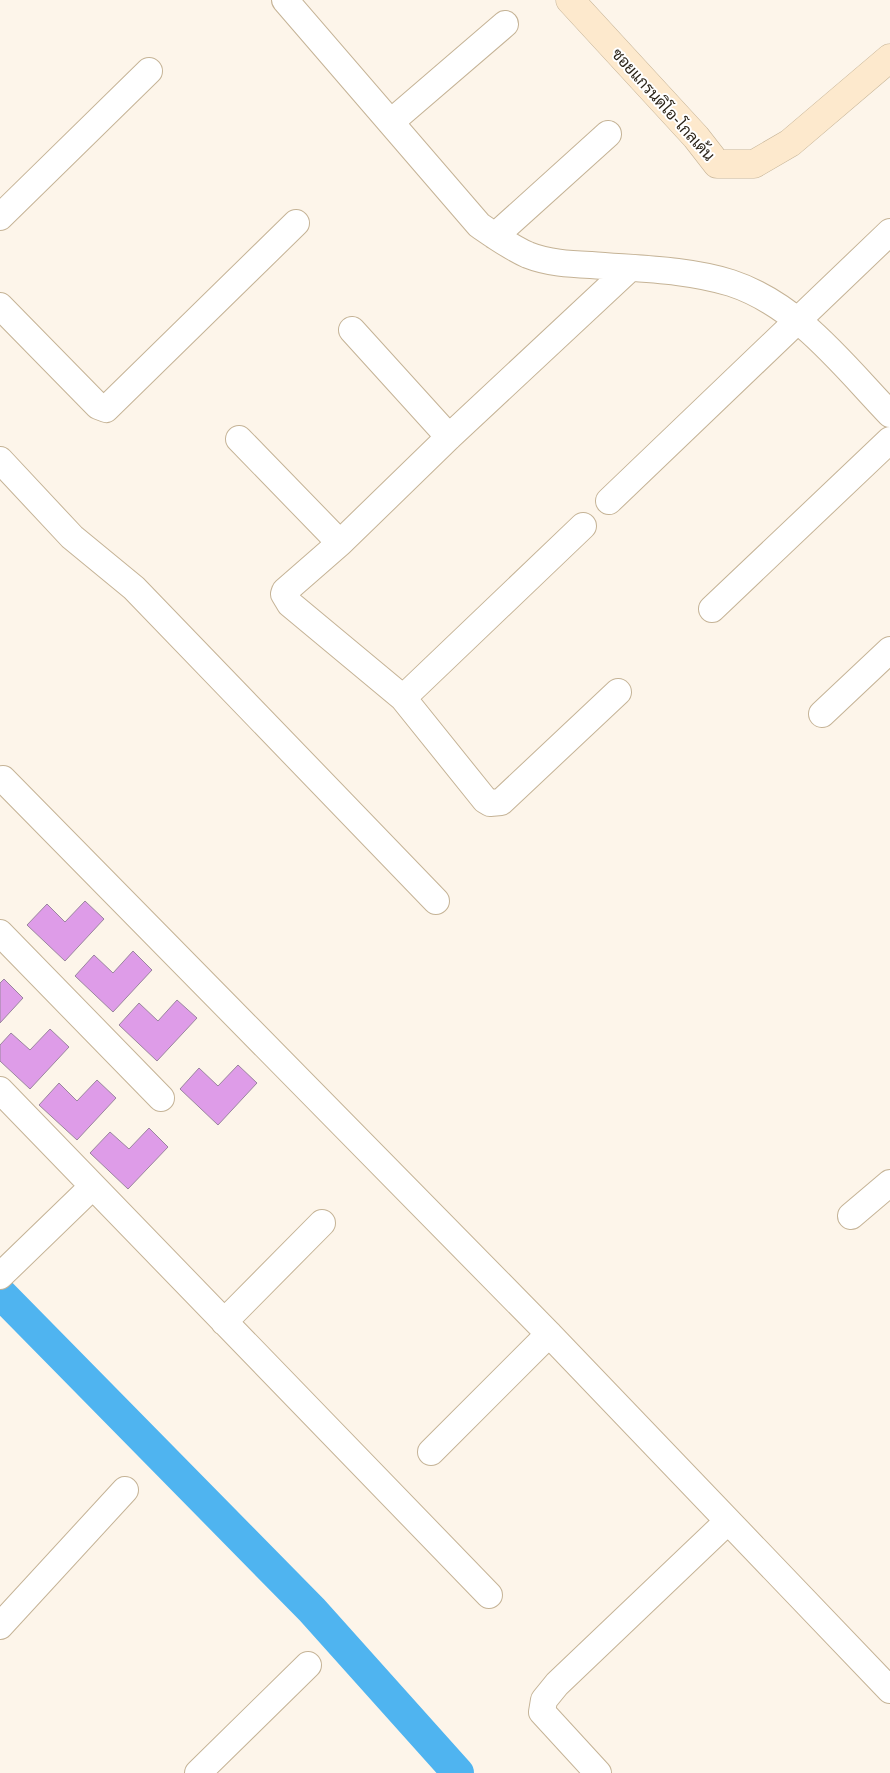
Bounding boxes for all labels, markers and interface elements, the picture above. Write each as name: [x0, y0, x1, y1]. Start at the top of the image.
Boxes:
street label: ซอยแกรนดิโอ-โกลเด้น: [608, 43, 720, 164]

